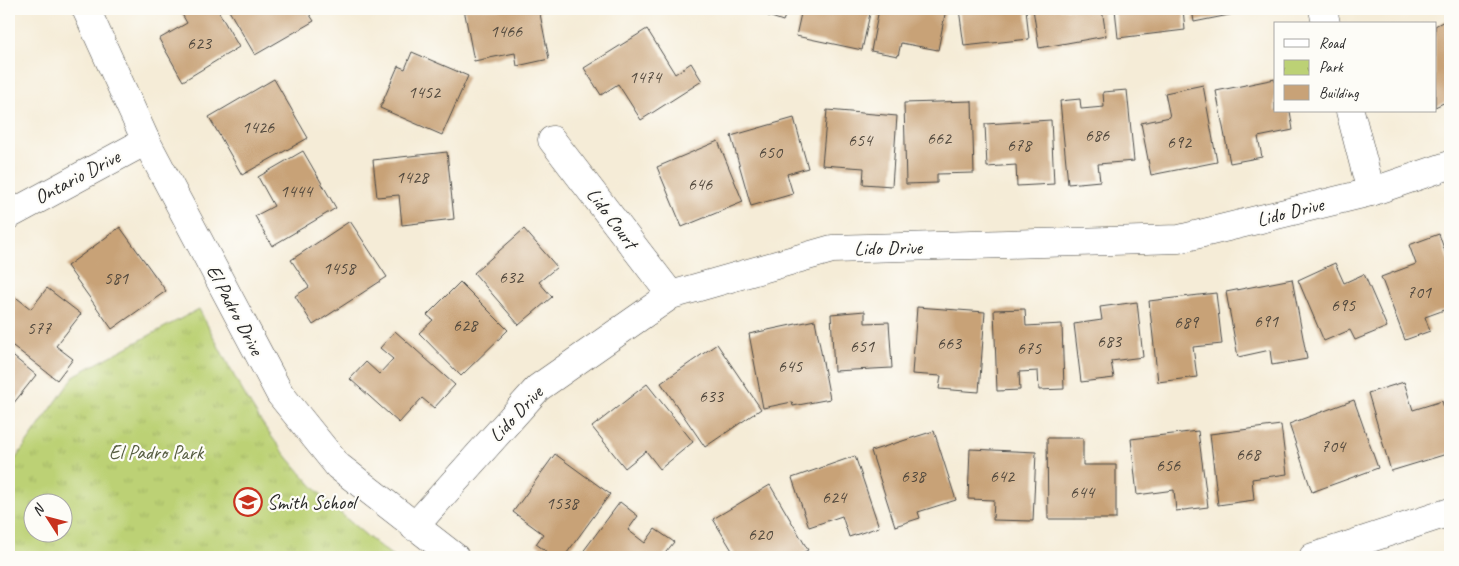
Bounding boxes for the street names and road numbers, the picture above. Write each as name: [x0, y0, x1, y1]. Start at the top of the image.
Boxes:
street label: Ontario Drive: [30, 143, 125, 210]
street label: Lido Court: [581, 182, 645, 256]
street label: Lido Drive: [1254, 191, 1327, 232]
street label: Lido Drive: [854, 235, 924, 261]
street label: El Padro Drive: [201, 261, 270, 361]
street label: Lido Drive: [484, 380, 549, 447]

